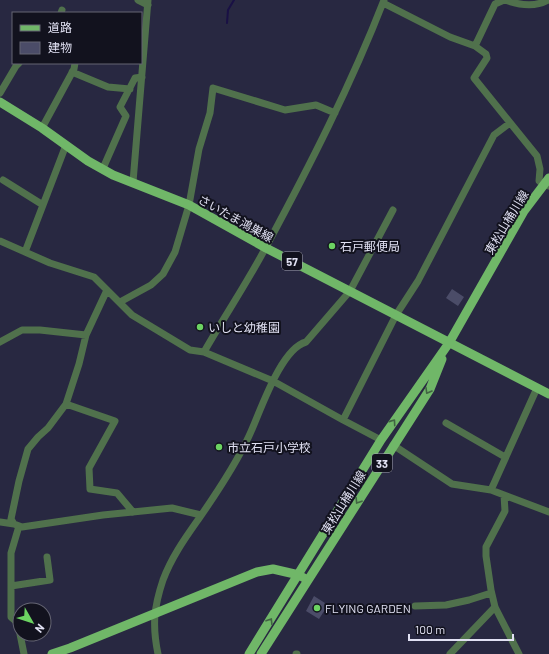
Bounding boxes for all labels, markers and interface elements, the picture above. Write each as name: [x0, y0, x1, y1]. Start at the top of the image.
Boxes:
legend: [12, 12, 142, 64]
text: 道路: [48, 20, 72, 34]
text: 建物: [48, 40, 72, 54]
street label: 東松山桶川線: [481, 188, 531, 256]
street label: さいたま鴻巣線: [196, 192, 276, 244]
place label: 石戸郵便局: [340, 239, 400, 253]
marker: 石戸郵便局: [327, 241, 337, 251]
road number: 57: [282, 252, 302, 270]
place label: いしと幼稚園: [208, 320, 280, 334]
marker: いしと幼稚園: [195, 322, 205, 332]
one-way arrow: [425, 387, 432, 395]
one-way arrow: [388, 420, 395, 427]
place label: 市立石戸小学校: [227, 440, 311, 454]
marker: 市立石戸小学校: [214, 442, 224, 452]
road number: 33: [372, 454, 392, 472]
street label: 東松山桶川線: [318, 468, 368, 536]
one-way arrow: [356, 497, 363, 504]
place label: FLYING GARDEN: [325, 601, 411, 615]
north arrow: [12, 602, 52, 642]
marker: FLYING GARDEN: [312, 603, 322, 613]
scale bar: [409, 616, 513, 642]
one-way arrow: [265, 618, 273, 625]
text: N: [33, 622, 48, 636]
text: 100 m: [415, 622, 445, 636]

